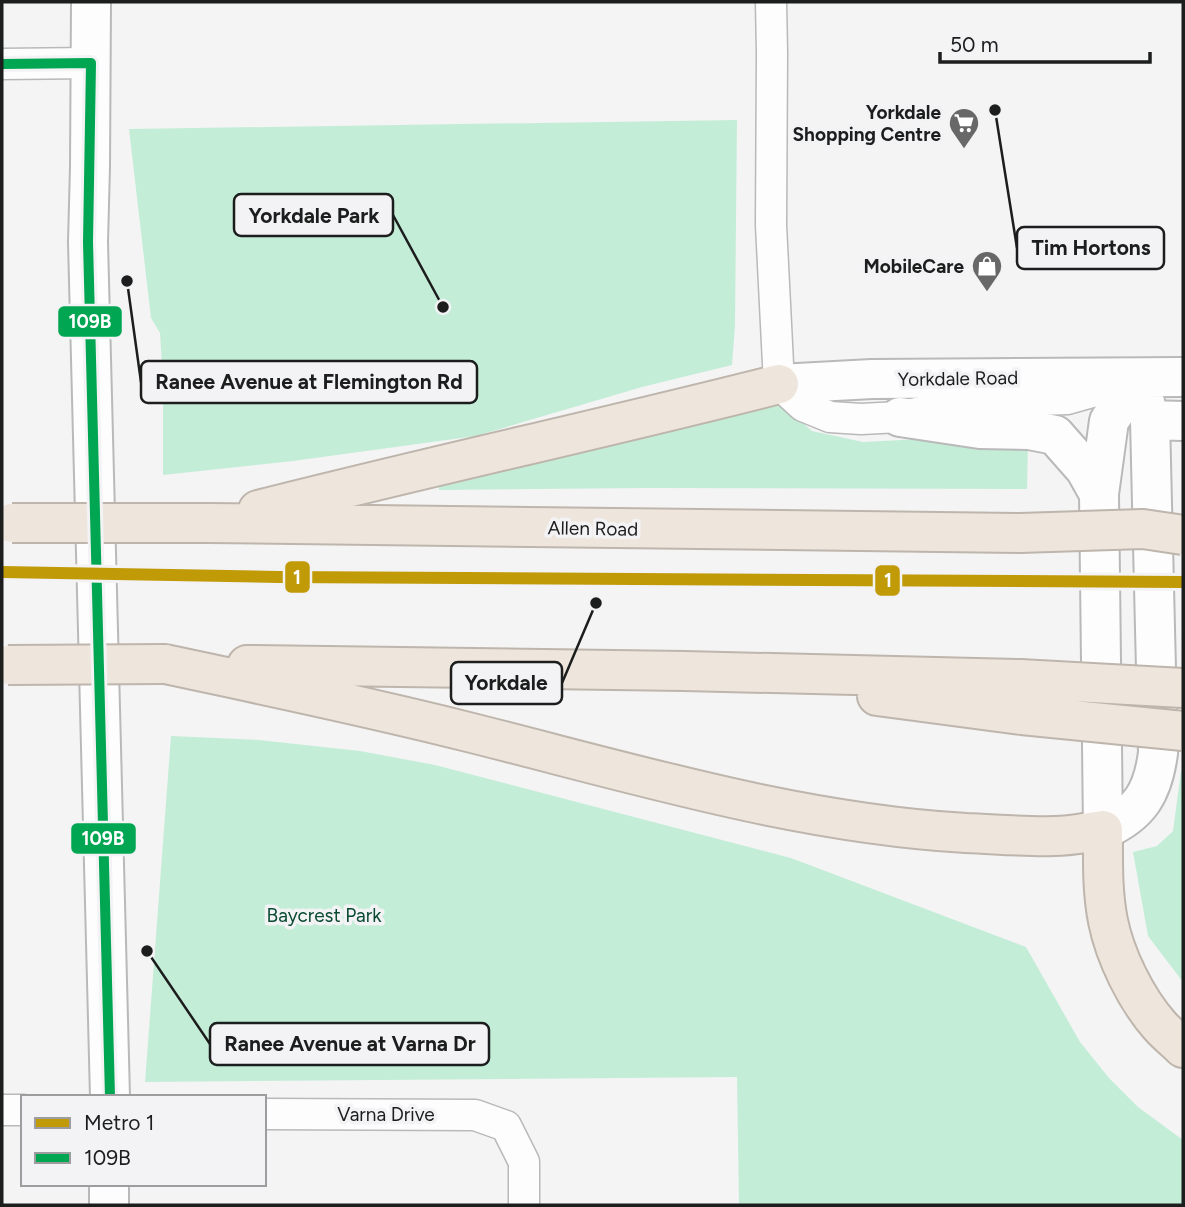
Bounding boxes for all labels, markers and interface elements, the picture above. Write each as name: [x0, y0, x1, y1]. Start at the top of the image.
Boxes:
scale bar: [940, 21, 1150, 65]
text: 50 m: [950, 32, 999, 57]
place label: Yorkdale Shopping Centre: [793, 101, 941, 146]
supermarket icon: Yorkdale Shopping Centre: [947, 106, 981, 150]
callout: Yorkdale Park: [234, 194, 393, 236]
text: Yorkdale Park: [248, 203, 380, 228]
callout: Tim Hortons: [1017, 227, 1164, 269]
text: Tim Hortons: [1031, 235, 1151, 260]
shop icon: MobileCare: [970, 249, 1004, 293]
place label: MobileCare: [864, 255, 964, 278]
line badge: 109B: [57, 305, 123, 338]
text: 109B: [69, 310, 111, 333]
callout: Ranee Avenue at Flemington Rd: [141, 361, 477, 403]
street label: Yorkdale Road: [898, 366, 1019, 391]
text: Ranee Avenue at Flemington Rd: [155, 369, 463, 394]
street label: Allen Road: [547, 516, 639, 541]
line badge: 1: [284, 560, 311, 594]
line badge: 1: [874, 564, 901, 597]
text: 1: [293, 566, 301, 589]
text: 1: [884, 569, 892, 592]
callout: Yorkdale: [451, 662, 562, 704]
text: Yorkdale: [464, 670, 548, 695]
line badge: 109B: [70, 822, 137, 855]
text: 109B: [82, 827, 124, 850]
park label: Baycrest Park: [267, 904, 382, 927]
callout: Ranee Avenue at Varna Dr: [210, 1023, 489, 1065]
text: Ranee Avenue at Varna Dr: [224, 1031, 476, 1056]
legend: [21, 1095, 266, 1186]
street label: Varna Drive: [337, 1103, 435, 1126]
text: Metro 1: [84, 1110, 154, 1135]
text: 109B: [84, 1145, 131, 1170]

